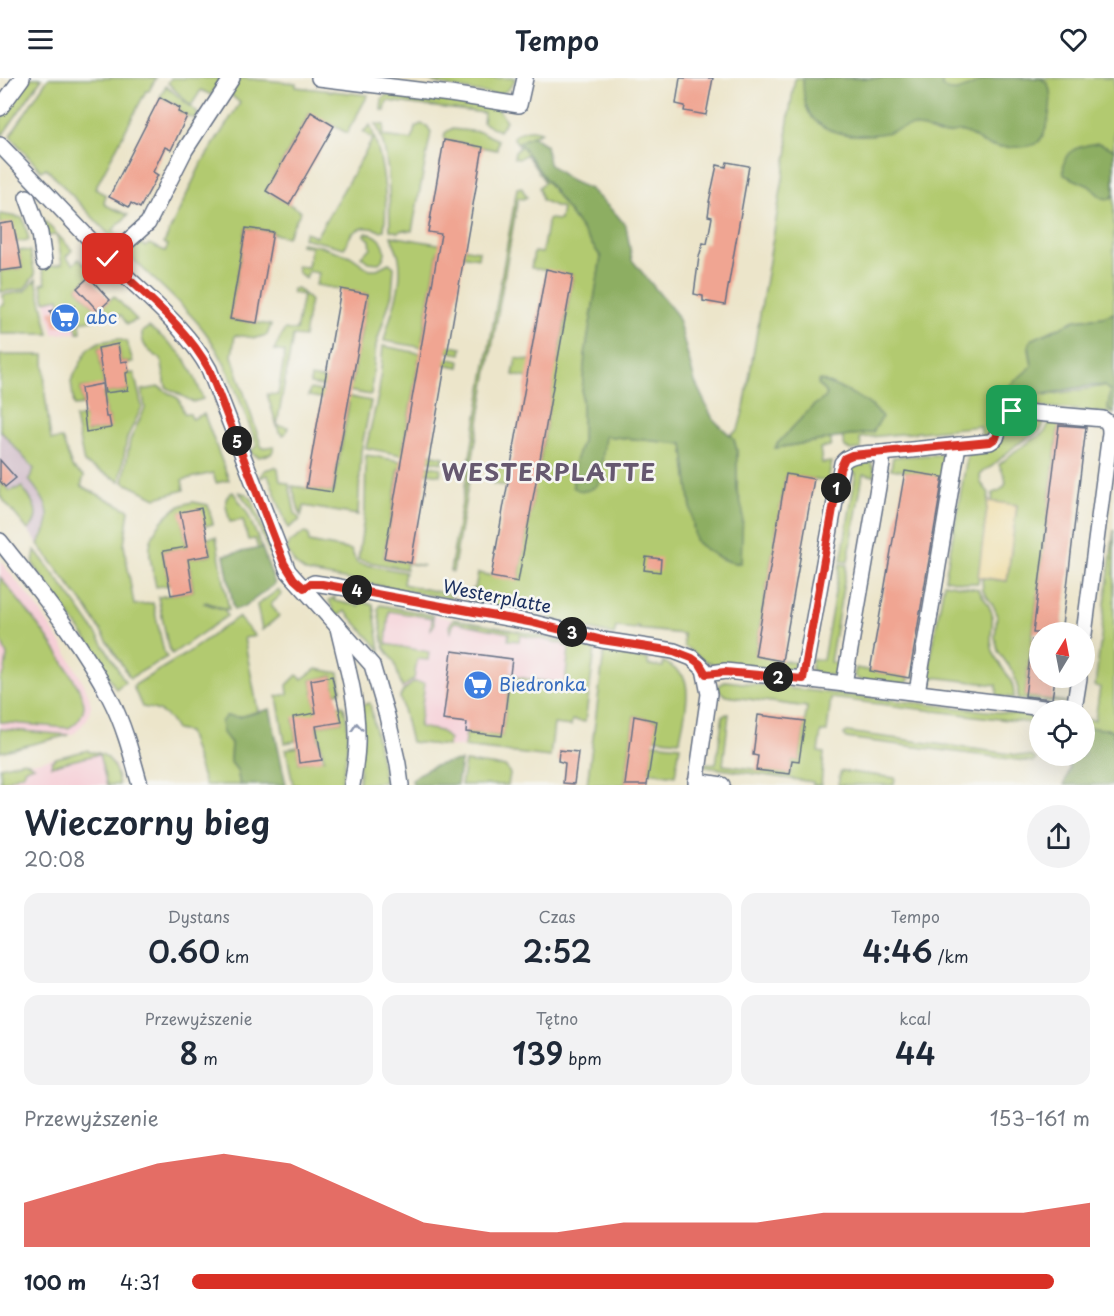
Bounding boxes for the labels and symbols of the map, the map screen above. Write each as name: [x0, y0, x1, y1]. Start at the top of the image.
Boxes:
pin: [82, 233, 133, 284]
supermarket icon: abc: [49, 302, 81, 334]
place label: abc: [86, 303, 117, 330]
pin: [986, 385, 1037, 436]
pin: 5: [222, 426, 252, 456]
district label: WESTERPLATTE: [441, 453, 657, 489]
pin: 1: [821, 473, 851, 503]
street label: Westerplatte: [441, 572, 554, 619]
pin: 4: [342, 575, 372, 605]
pin: 3: [557, 617, 587, 647]
north arrow: [1029, 622, 1095, 688]
pin: 2: [763, 662, 793, 692]
supermarket icon: Biedronka: [462, 669, 494, 701]
place label: Biedronka: [499, 670, 587, 697]
one-way arrow: [350, 722, 363, 731]

